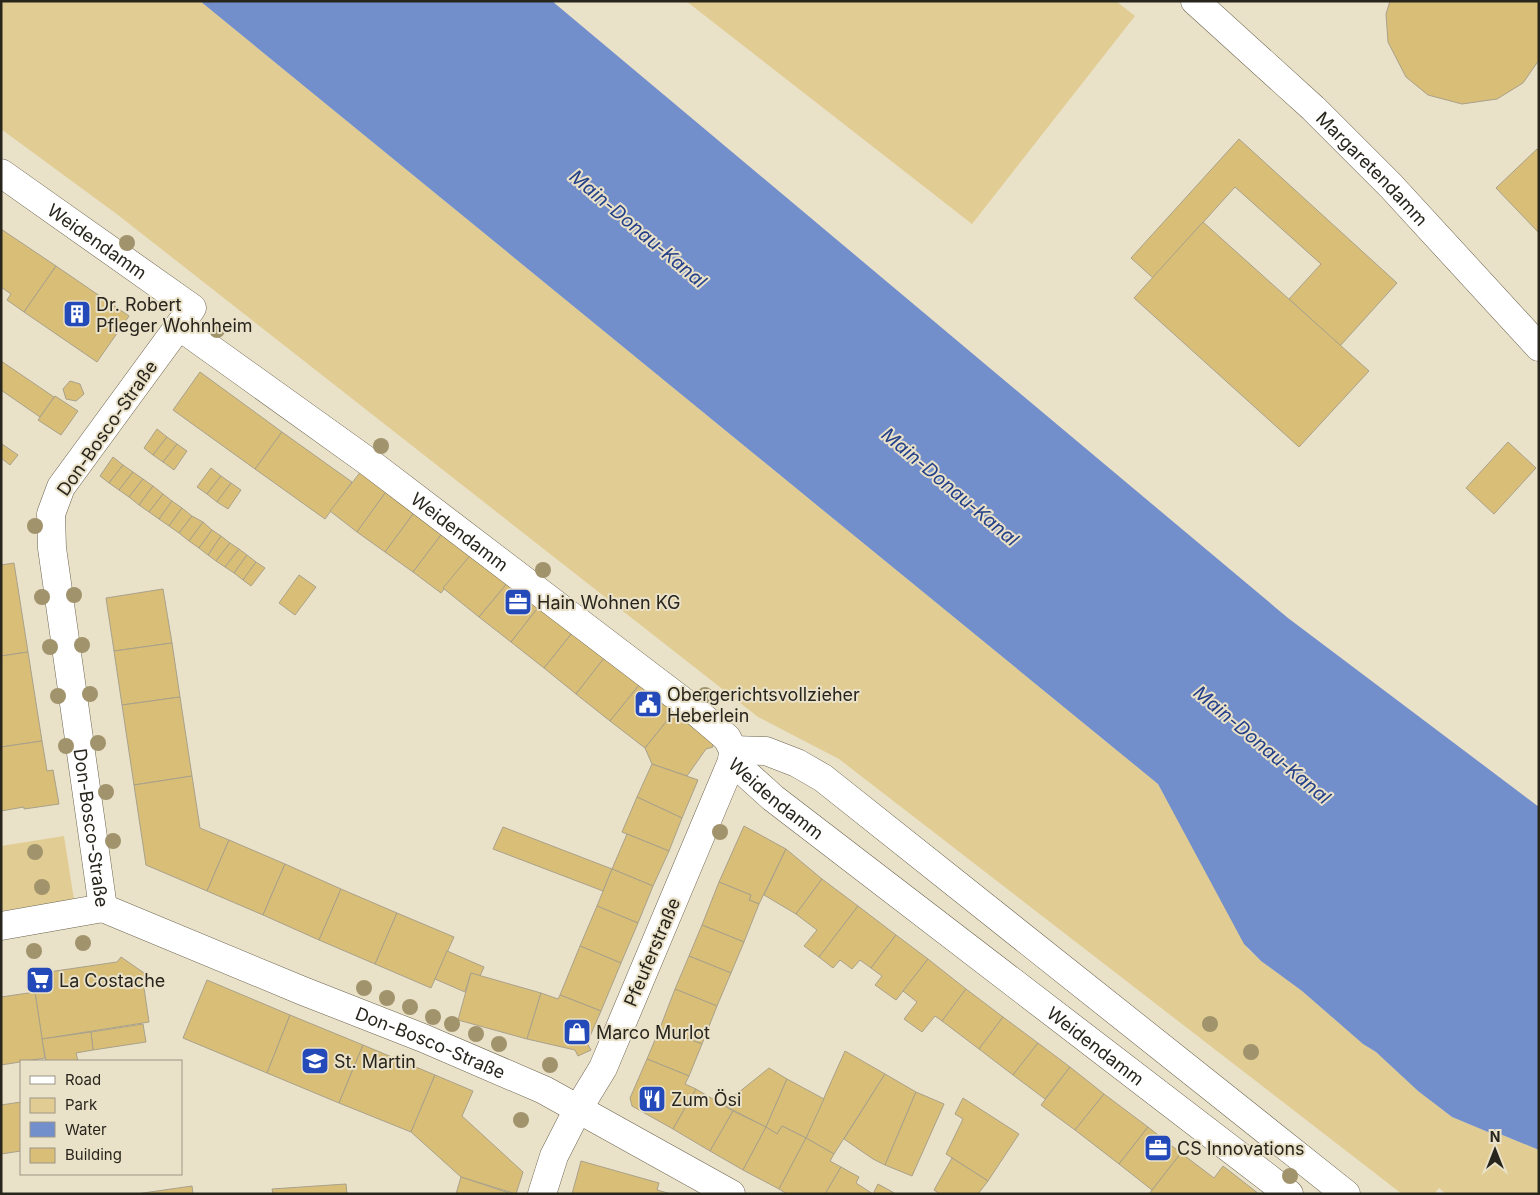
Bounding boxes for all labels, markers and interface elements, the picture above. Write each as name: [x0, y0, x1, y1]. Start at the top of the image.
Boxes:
street label: Margaretendamm: [1312, 107, 1432, 230]
water label: Main-Donau-Kanal: [565, 165, 712, 293]
street label: Weidendamm: [44, 199, 151, 283]
place label: Dr. Robert Pfleger Wohnheim: [96, 294, 253, 336]
building icon: Dr. Robert Pfleger Wohnheim: [62, 299, 92, 329]
street label: Don-Bosco-Straße: [53, 356, 161, 500]
water label: Main-Donau-Kanal: [877, 423, 1024, 551]
street label: Weidendamm: [407, 488, 513, 575]
office icon: Hain Wohnen KG: [503, 587, 533, 617]
place label: Hain Wohnen KG: [537, 592, 681, 613]
water label: Main-Donau-Kanal: [1189, 681, 1336, 809]
place label: Obergerichtsvollzieher Heberlein: [667, 684, 860, 726]
public building icon: Obergerichtsvollzieher Heberlein: [633, 689, 663, 719]
street label: Don-Bosco-Straße: [70, 747, 113, 908]
street label: Weidendamm: [725, 753, 828, 844]
street label: Pfeuferstraße: [620, 894, 684, 1010]
supermarket icon: La Costache: [25, 965, 55, 995]
place label: La Costache: [59, 970, 165, 991]
street label: Don-Bosco-Straße: [353, 1002, 509, 1083]
street label: Weidendamm: [1043, 1002, 1148, 1089]
shop icon: Marco Murlot: [562, 1017, 592, 1047]
place label: Marco Murlot: [596, 1022, 710, 1043]
school or university icon: St. Martin: [300, 1046, 330, 1076]
place label: St. Martin: [334, 1051, 416, 1072]
legend: [20, 1060, 182, 1175]
text: Road: [65, 1070, 101, 1089]
restaurant icon: Zum Ösi: [637, 1084, 667, 1114]
place label: Zum Ösi: [671, 1088, 741, 1110]
text: Park: [65, 1095, 98, 1114]
text: Water: [65, 1120, 107, 1139]
north arrow: [1470, 1125, 1520, 1175]
text: N: [1490, 1128, 1500, 1145]
office icon: CS Innovations: [1143, 1133, 1173, 1163]
place label: CS Innovations: [1177, 1138, 1305, 1159]
text: Building: [65, 1145, 122, 1164]

